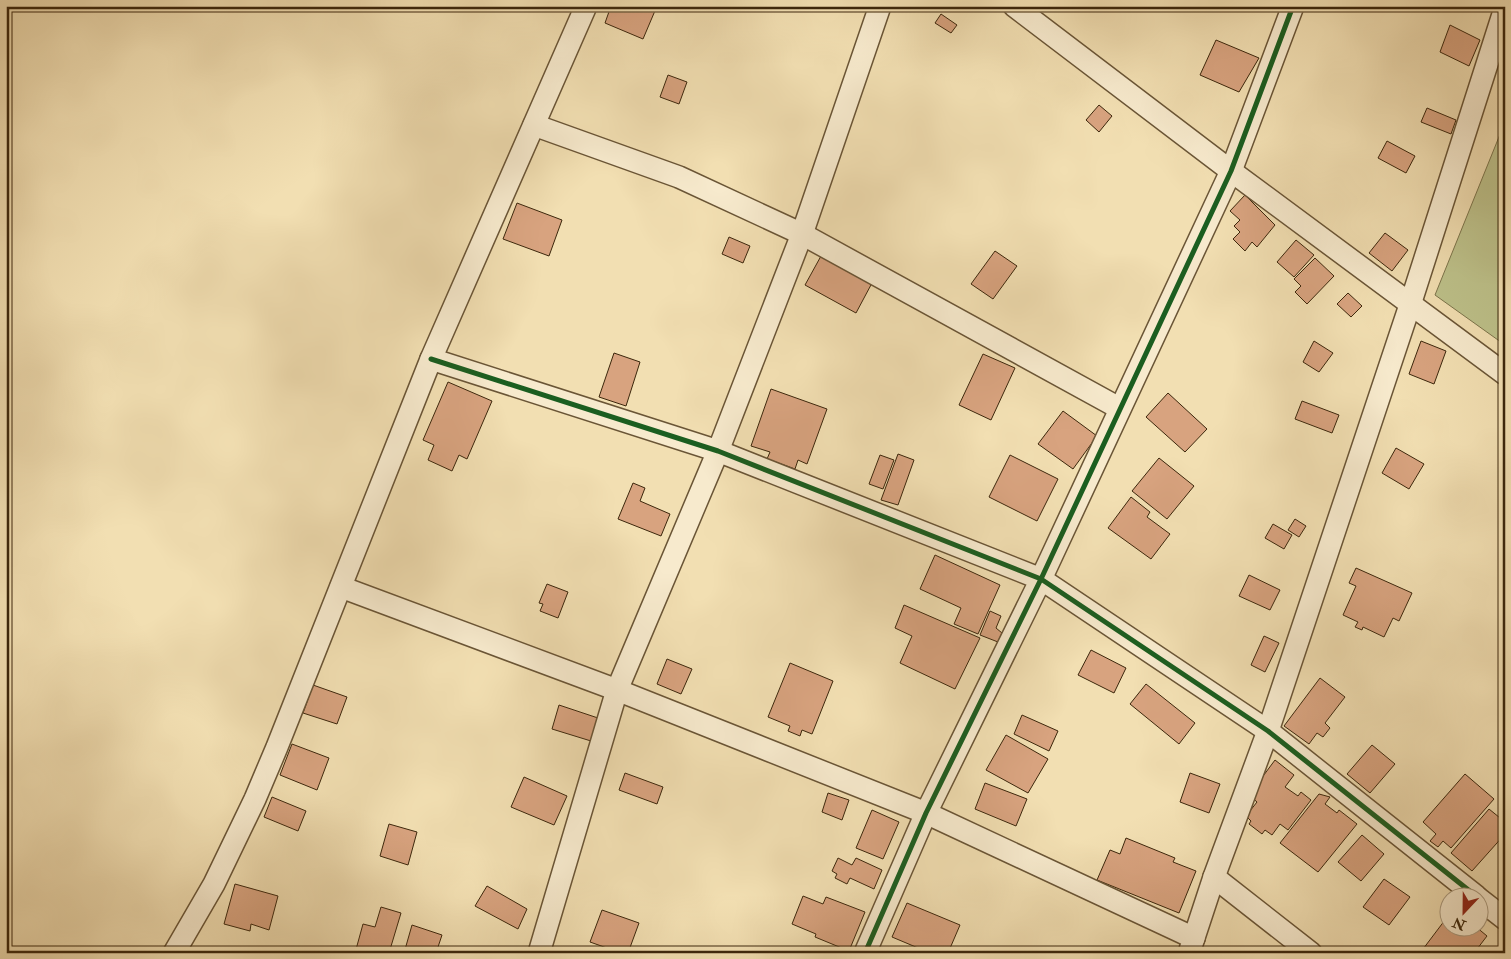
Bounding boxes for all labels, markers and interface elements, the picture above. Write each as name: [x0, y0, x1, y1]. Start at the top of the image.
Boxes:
north arrow: [1438, 886, 1488, 936]
text: N: [1450, 913, 1469, 934]

